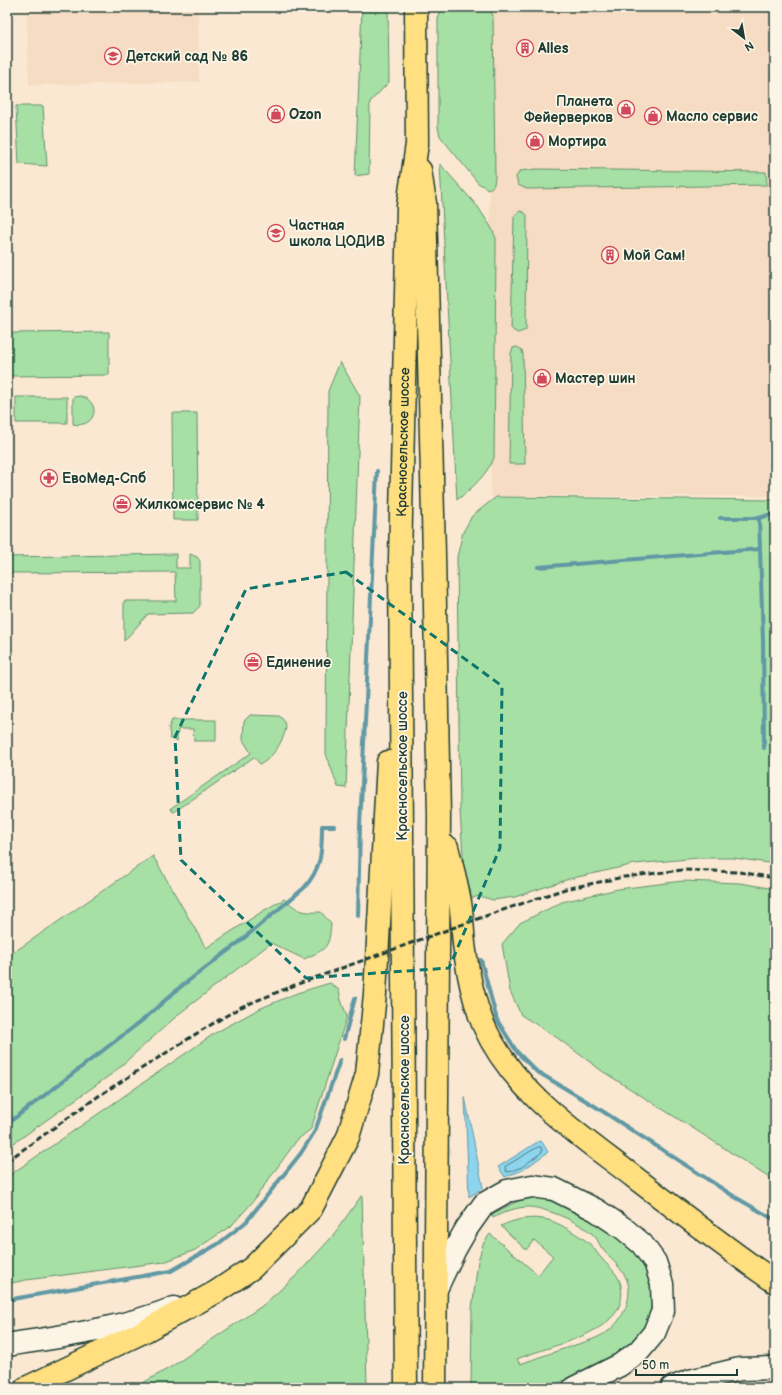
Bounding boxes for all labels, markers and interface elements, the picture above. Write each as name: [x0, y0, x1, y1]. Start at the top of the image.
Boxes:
north arrow: [724, 18, 764, 58]
building icon: Alles: [515, 38, 535, 58]
text: N: [742, 38, 756, 54]
place label: Alles: [537, 40, 569, 57]
school or university icon: Детский сад № 86: [103, 46, 123, 66]
place label: Детский сад № 86: [126, 48, 248, 65]
place label: Планета Фейерверков: [524, 93, 614, 126]
shop icon: Планета Фейерверков: [616, 99, 636, 119]
shop icon: Ozon: [266, 104, 286, 124]
place label: Ozon: [289, 106, 322, 123]
shop icon: Масло сервис: [643, 106, 663, 126]
place label: Масло сервис: [666, 108, 758, 125]
shop icon: Мортира: [525, 131, 545, 151]
place label: Мортира: [548, 133, 607, 150]
place label: Частная школа ЦОДИВ: [289, 217, 385, 250]
school or university icon: Частная школа ЦОДИВ: [266, 223, 286, 243]
building icon: Мой Сам!: [600, 245, 620, 265]
place label: Мой Сам!: [623, 247, 685, 264]
street label: Красносельское шоссе: [393, 367, 413, 517]
shop icon: Мастер шин: [532, 368, 552, 388]
place label: Мастер шин: [555, 370, 636, 387]
pharmacy icon: ЕвоМед-Спб: [39, 468, 59, 488]
place label: ЕвоМед-Спб: [62, 470, 146, 487]
office icon: Жилкомсервис № 4: [112, 494, 132, 514]
place label: Жилкомсервис № 4: [135, 496, 266, 513]
office icon: Единение: [243, 652, 263, 672]
place label: Единение: [266, 654, 331, 671]
street label: Красносельское шоссе: [394, 691, 411, 841]
street label: Красносельское шоссе: [396, 1015, 413, 1165]
scale bar: [636, 1351, 737, 1377]
text: 50 m: [642, 1358, 669, 1373]

